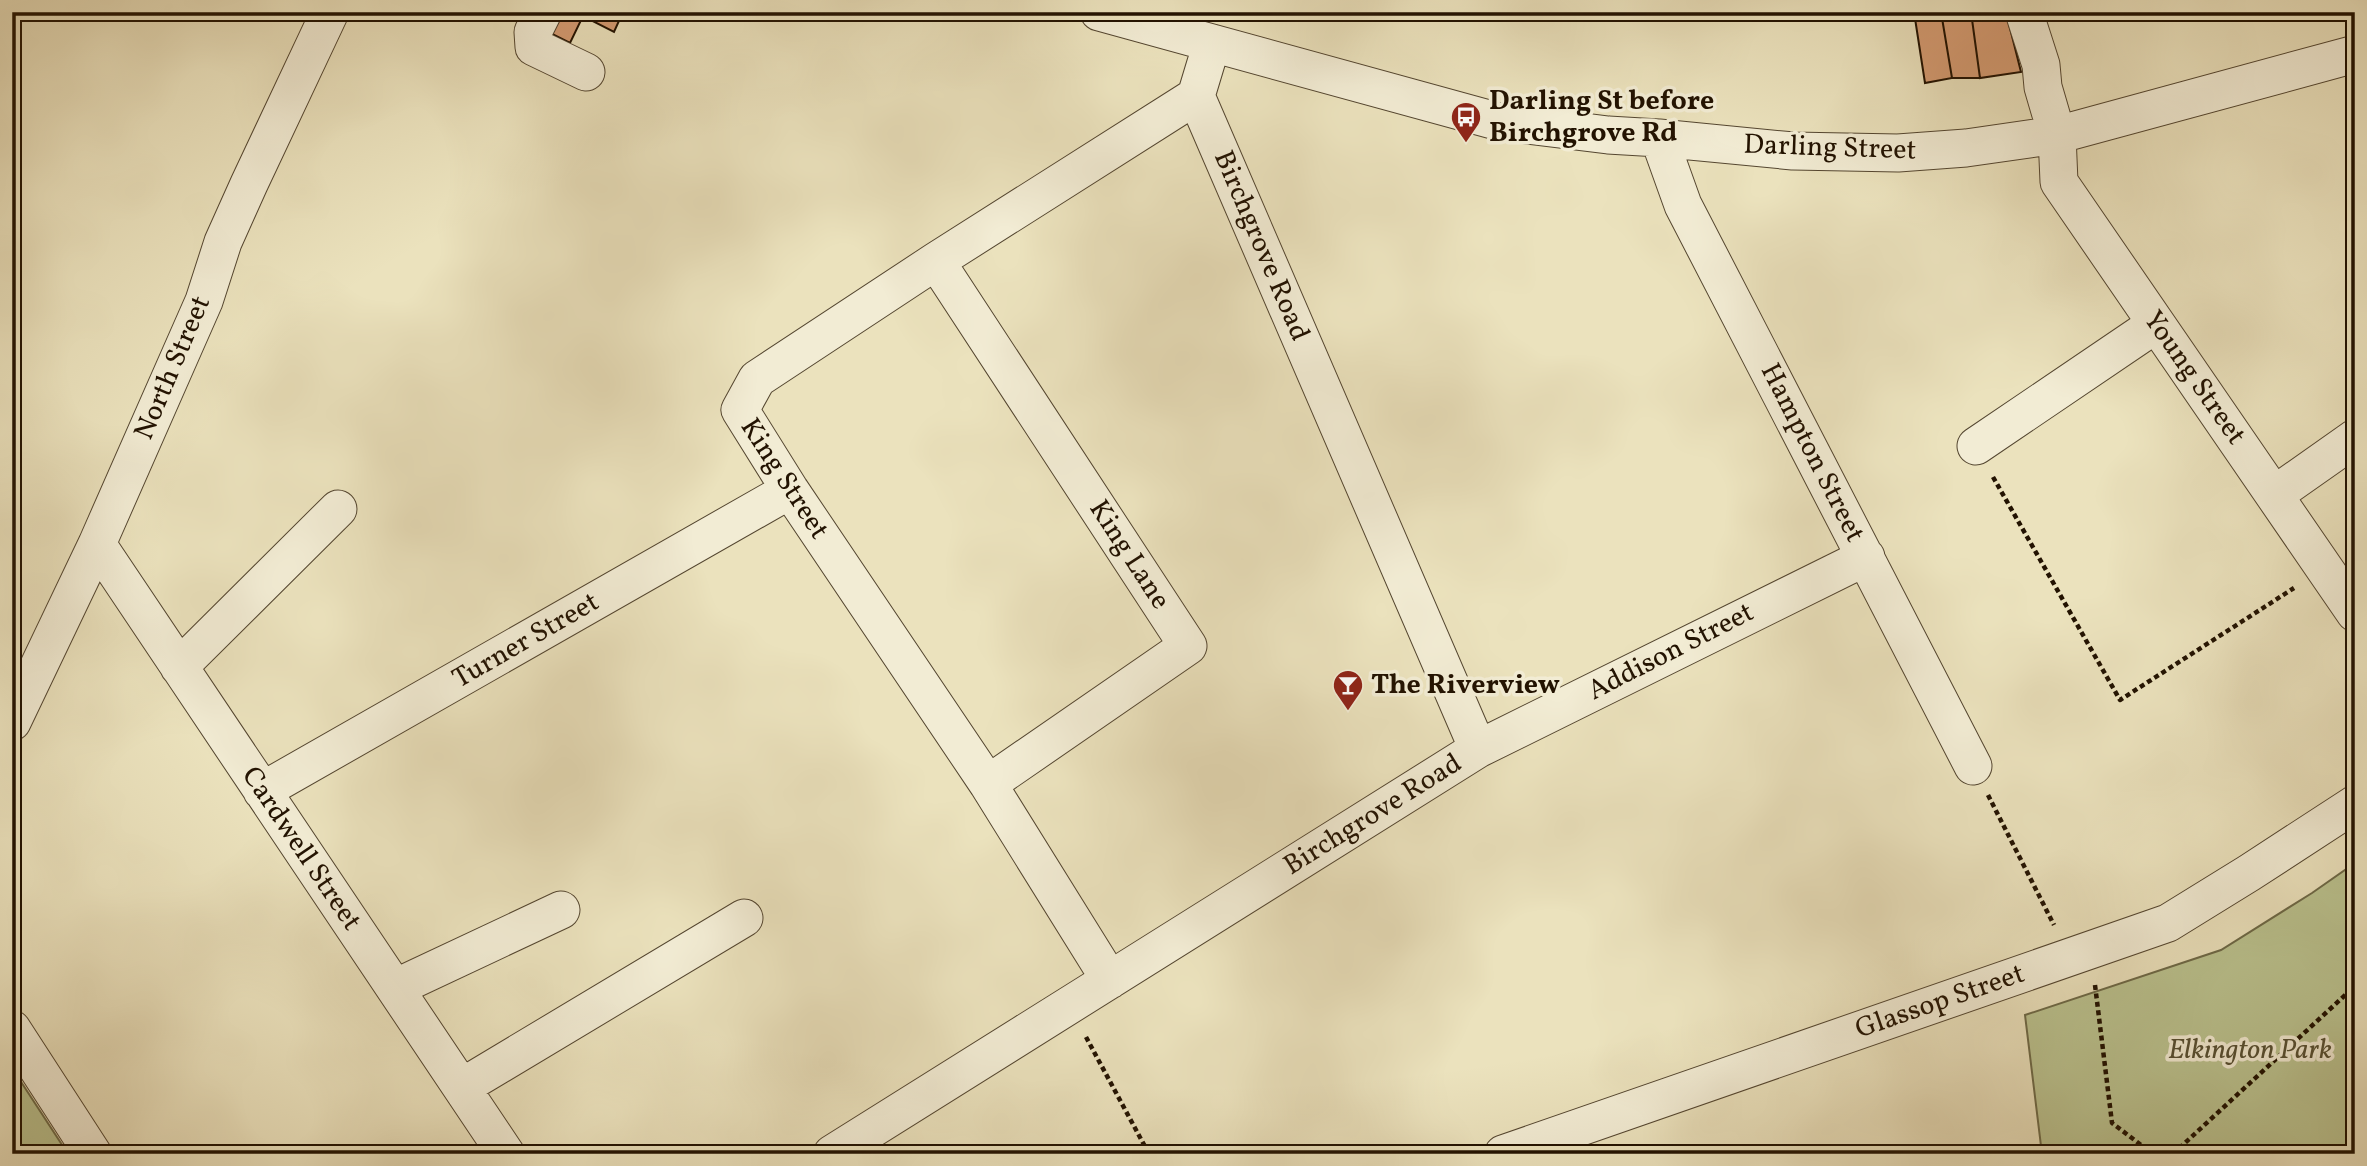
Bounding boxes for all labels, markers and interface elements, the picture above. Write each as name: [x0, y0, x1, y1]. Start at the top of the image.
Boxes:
place label: Darling St before Birchgrove Rd: [1489, 82, 1714, 153]
bus stop icon: Darling St before Birchgrove Rd: [1449, 100, 1483, 144]
street label: Darling Street: [1743, 125, 1917, 171]
street label: Birchgrove Road: [1203, 145, 1319, 347]
street label: North Street: [125, 290, 221, 446]
street label: Young Street: [2133, 303, 2255, 453]
street label: Hampton Street: [1750, 357, 1874, 549]
street label: King Street: [730, 411, 838, 547]
street label: King Lane: [1079, 493, 1179, 617]
street label: Turner Street: [446, 583, 606, 699]
street label: Addison Street: [1581, 593, 1761, 711]
place label: The Riverview: [1371, 666, 1560, 705]
bar icon: The Riverview: [1331, 668, 1365, 712]
street label: Birchgrove Road: [1276, 745, 1470, 885]
street label: Cardwell Street: [232, 759, 370, 939]
street label: Glassop Street: [1850, 955, 2030, 1049]
park label: Elkington Park: [2168, 1031, 2332, 1070]

